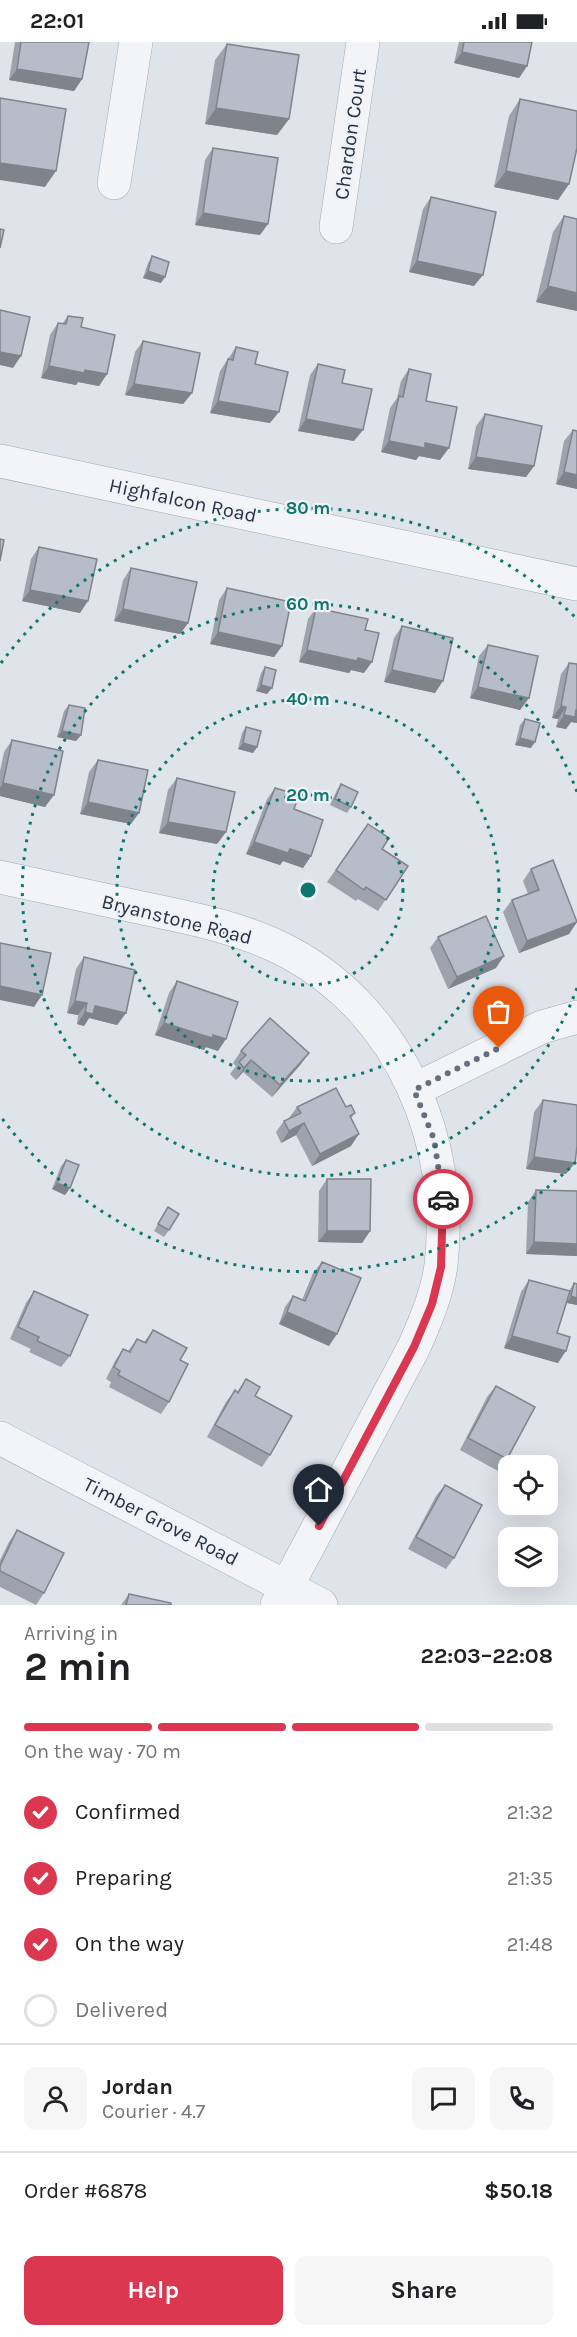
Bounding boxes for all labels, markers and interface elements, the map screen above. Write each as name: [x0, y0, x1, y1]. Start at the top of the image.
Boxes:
text: 22:01: [30, 8, 84, 34]
street label: Chardon Court: [330, 67, 371, 201]
street label: Highfalcon Road: [107, 474, 259, 527]
text: 80 m: [286, 497, 330, 519]
text: 60 m: [286, 593, 330, 615]
text: 40 m: [286, 688, 330, 710]
text: 20 m: [286, 784, 330, 806]
centre of rings: [298, 880, 318, 900]
street label: Bryanstone Road: [99, 890, 254, 949]
pin: [473, 986, 524, 1048]
icon: bag: [482, 995, 515, 1028]
courier: [413, 1169, 473, 1229]
icon: car: [427, 1183, 460, 1216]
map controls: [498, 1455, 558, 1587]
button: locate: [498, 1455, 558, 1515]
pin: [293, 1464, 344, 1526]
street label: Timber Grove Road: [79, 1472, 242, 1570]
icon: home: [302, 1473, 335, 1506]
button: layers: [498, 1527, 558, 1587]
text: Arriving in: [24, 1622, 118, 1645]
text: 22:03–22:08: [421, 1643, 553, 1669]
text: 2 min: [24, 1644, 132, 1690]
text: On the way · 70 m: [24, 1740, 181, 1763]
icon: check: [24, 1796, 57, 1829]
text: Confirmed: [75, 1799, 181, 1825]
text: 21:32: [507, 1801, 553, 1824]
icon: check: [24, 1862, 57, 1895]
text: Preparing: [75, 1865, 172, 1891]
text: 21:35: [507, 1867, 553, 1890]
icon: check: [24, 1928, 57, 1961]
text: On the way: [75, 1931, 184, 1957]
text: 21:48: [507, 1933, 553, 1956]
text: Delivered: [75, 1997, 168, 2023]
button: person: [24, 2067, 87, 2130]
button: chat: [412, 2067, 475, 2130]
button: phone: [490, 2067, 553, 2130]
text: Jordan: [102, 2074, 173, 2100]
text: Courier · 4.7: [102, 2100, 205, 2123]
text: Order #6878: [24, 2178, 147, 2204]
text: $50.18: [484, 2178, 553, 2204]
button: Help: [24, 2256, 283, 2325]
button: Share: [295, 2256, 553, 2325]

